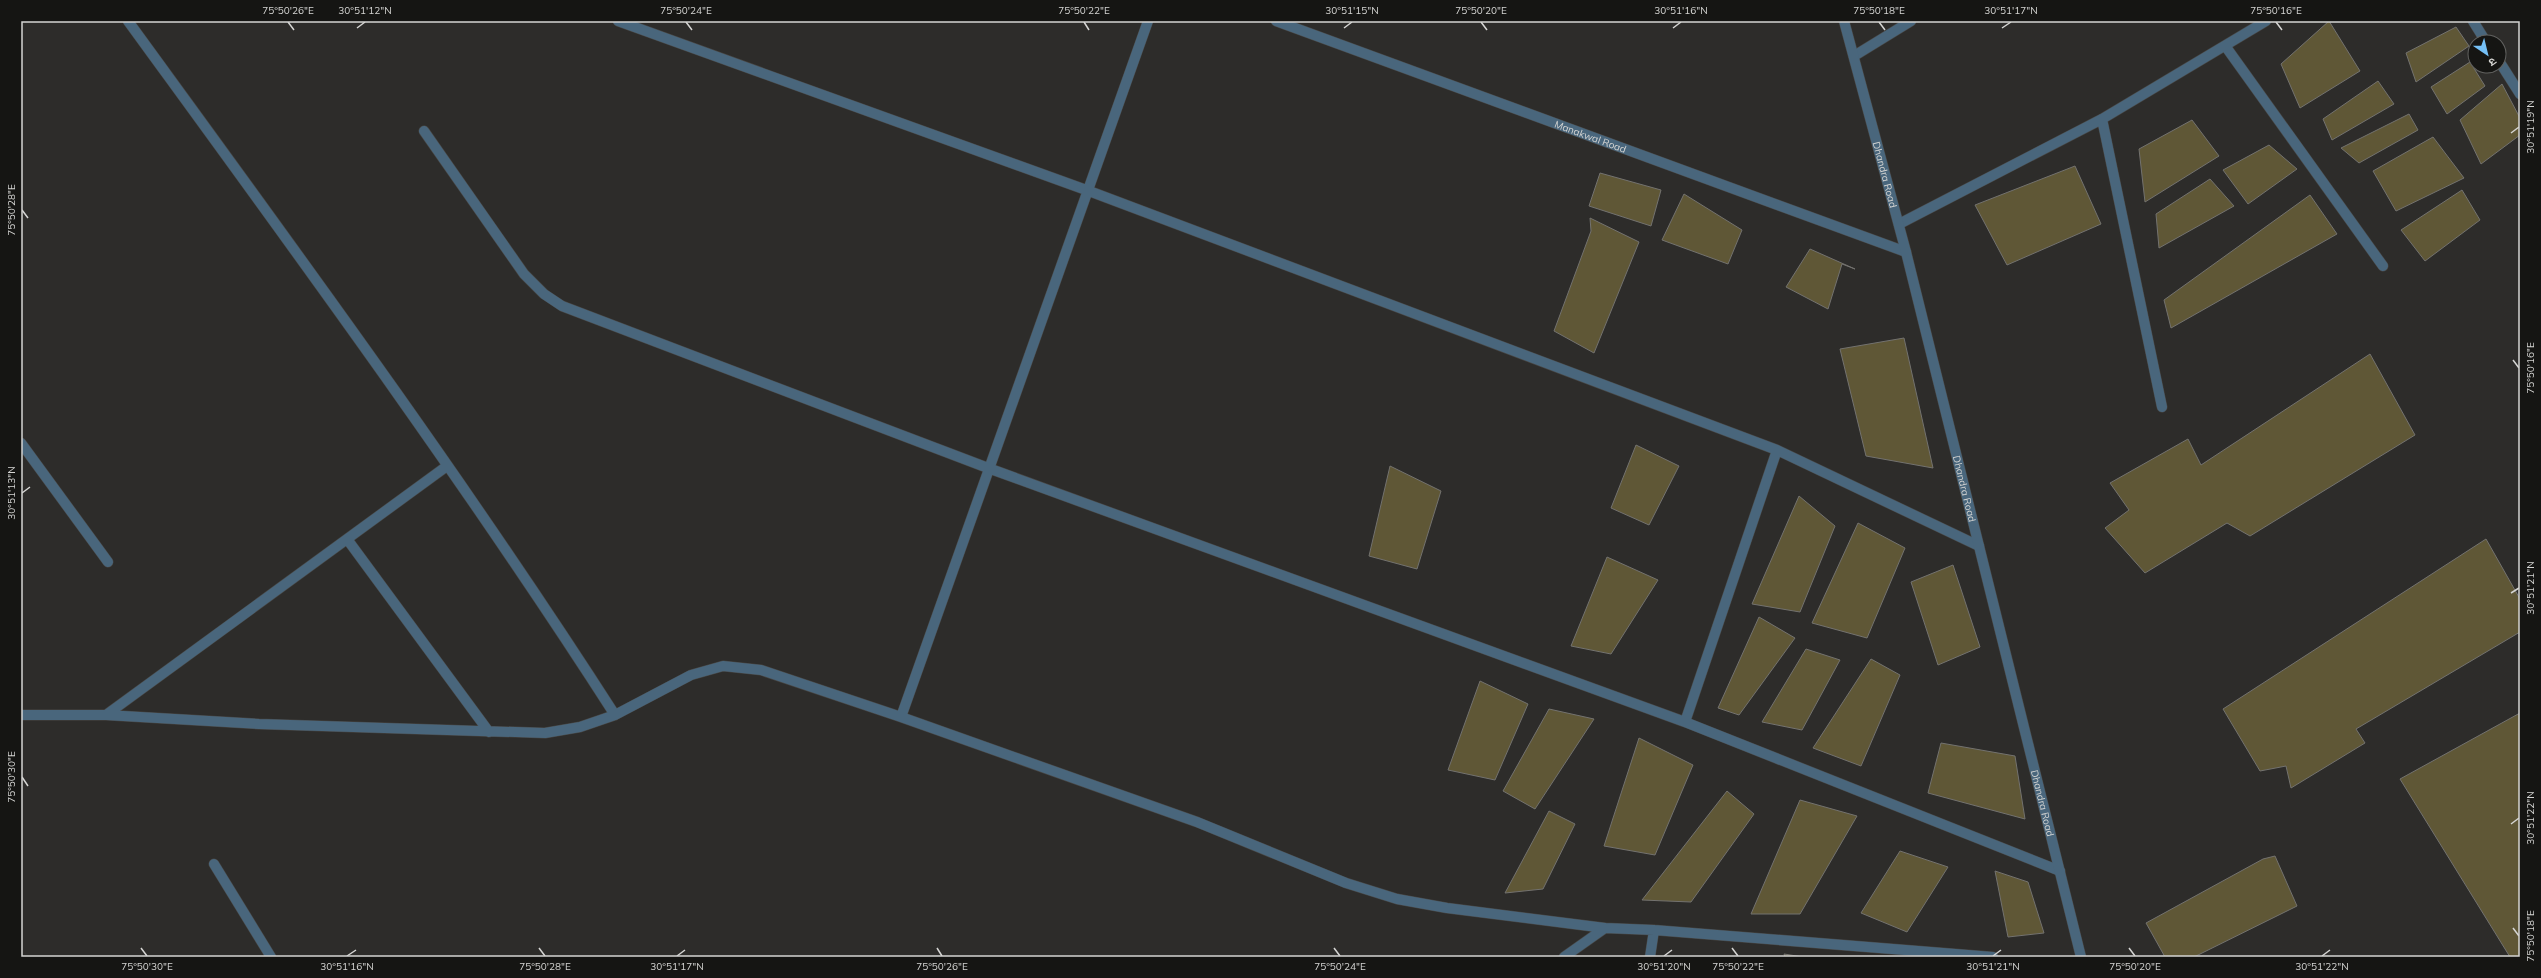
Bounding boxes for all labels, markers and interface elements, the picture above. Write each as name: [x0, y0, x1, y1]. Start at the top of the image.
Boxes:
text: 75°50'26"E: [262, 4, 314, 17]
text: 30°51'12"N: [338, 4, 392, 17]
text: 75°50'24"E: [660, 4, 712, 17]
text: 75°50'22"E: [1058, 4, 1110, 17]
text: 30°51'15"N: [1325, 4, 1379, 17]
text: 75°50'20"E: [1455, 4, 1507, 17]
text: 30°51'16"N: [1654, 4, 1708, 17]
text: 75°50'18"E: [1853, 4, 1905, 17]
text: 30°51'17"N: [1984, 4, 2038, 17]
text: 75°50'16"E: [2250, 4, 2302, 17]
north arrow: [2467, 34, 2507, 74]
text: उ: [2486, 55, 2499, 70]
text: 30°51'19"N: [2524, 100, 2537, 154]
street label: Manakwal Road: [1553, 118, 1628, 156]
street label: Dhandra Road: [1870, 140, 1900, 209]
text: 75°50'28"E: [5, 184, 18, 236]
text: 75°50'16"E: [2524, 342, 2537, 394]
street label: Dhandra Road: [1950, 454, 1979, 523]
text: 30°51'13"N: [5, 466, 18, 520]
text: 30°51'21"N: [2524, 561, 2537, 615]
text: 75°50'30"E: [5, 751, 18, 803]
street label: Dhandra Road: [2028, 769, 2057, 838]
text: 30°51'22"N: [2524, 791, 2537, 845]
text: 75°50'18"E: [2524, 910, 2537, 962]
text: 75°50'30"E: [121, 960, 173, 973]
text: 30°51'16"N: [320, 960, 374, 973]
text: 75°50'28"E: [519, 960, 571, 973]
text: 30°51'17"N: [650, 960, 704, 973]
text: 75°50'26"E: [916, 960, 968, 973]
text: 75°50'24"E: [1314, 960, 1366, 973]
text: 30°51'20"N: [1637, 960, 1691, 973]
text: 75°50'22"E: [1712, 960, 1764, 973]
text: 30°51'21"N: [1966, 960, 2020, 973]
text: 75°50'20"E: [2109, 960, 2161, 973]
text: 30°51'22"N: [2295, 960, 2349, 973]

